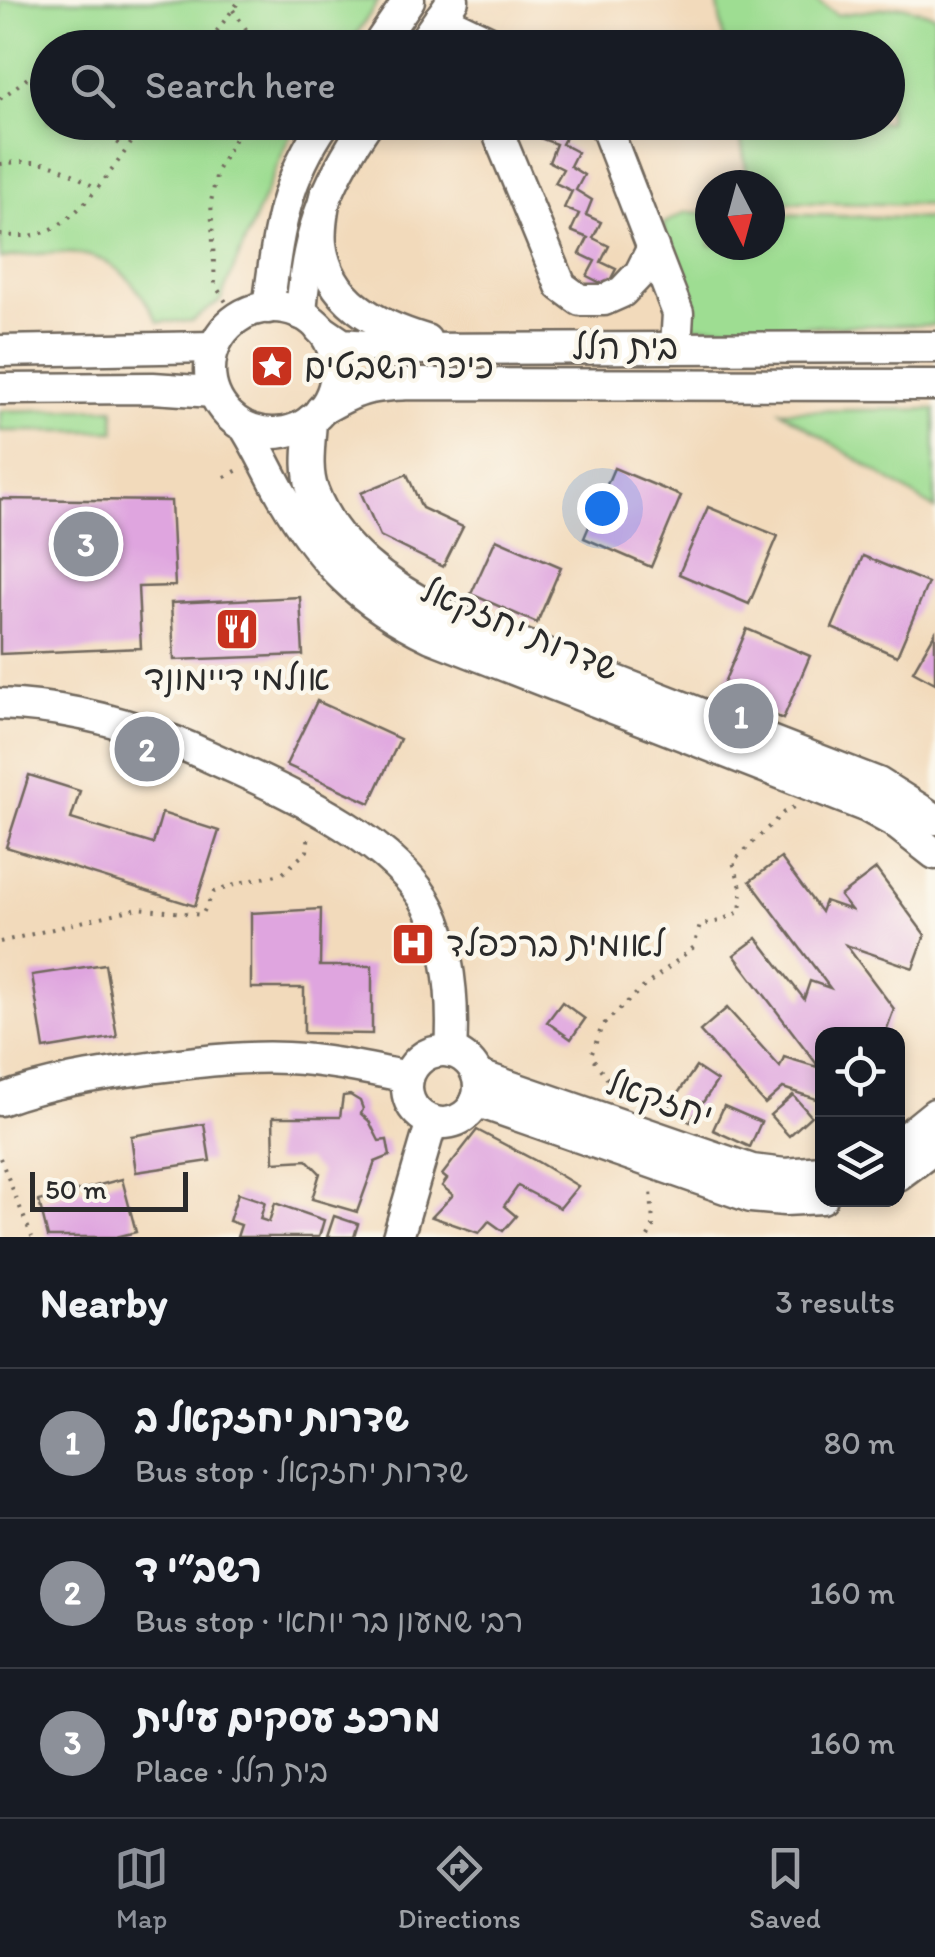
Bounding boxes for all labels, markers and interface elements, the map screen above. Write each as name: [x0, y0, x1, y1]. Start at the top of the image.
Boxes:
search box: [30, 30, 905, 140]
icon: search: [65, 58, 120, 113]
text: Search here: [145, 62, 336, 108]
north arrow: [695, 170, 785, 260]
street label: בית הלל: [572, 326, 678, 368]
place icon: כיכר השבטים: [249, 343, 295, 389]
place label: כיכר השבטים: [304, 345, 494, 387]
your location: [577, 483, 628, 534]
pin: 3: [54, 506, 118, 582]
street label: שדרות יחזקאל: [415, 569, 625, 689]
restaurant icon: אולמי דיימונד: [214, 606, 260, 652]
place label: אולמי דיימונד: [144, 657, 330, 699]
pin: 1: [708, 678, 774, 754]
pin: 2: [114, 712, 180, 786]
hospital icon: לאומית ברכפלד: [390, 921, 436, 967]
place label: לאומית ברכפלד: [446, 923, 667, 965]
map controls: [815, 1027, 905, 1207]
button: locate: [815, 1027, 905, 1117]
street label: יחזקאל: [601, 1061, 719, 1137]
button: layers: [815, 1117, 905, 1207]
scale bar: [30, 1167, 188, 1212]
text: 50 m: [45, 1172, 107, 1206]
text: Nearby: [40, 1277, 167, 1328]
text: 3 results: [775, 1283, 895, 1321]
text: שדרות יחזקאל ב: [135, 1395, 409, 1441]
text: 1: [65, 1424, 80, 1462]
text: 80 m: [824, 1424, 895, 1462]
text: Bus stop · שדרות יחזקאל: [135, 1452, 469, 1490]
text: רשב״י ד: [135, 1545, 262, 1591]
text: 2: [64, 1574, 81, 1612]
text: 160 m: [809, 1574, 895, 1612]
text: Bus stop · רבי שמעון בר יוחאי: [135, 1602, 524, 1640]
text: מרכז עסקים עילית: [135, 1695, 441, 1741]
text: 3: [64, 1724, 81, 1762]
text: 160 m: [809, 1724, 895, 1762]
text: Place · בית הלל: [135, 1752, 328, 1790]
tab: Map: [114, 1841, 169, 1935]
tab: Directions: [398, 1841, 521, 1935]
tab: Saved: [749, 1841, 821, 1935]

